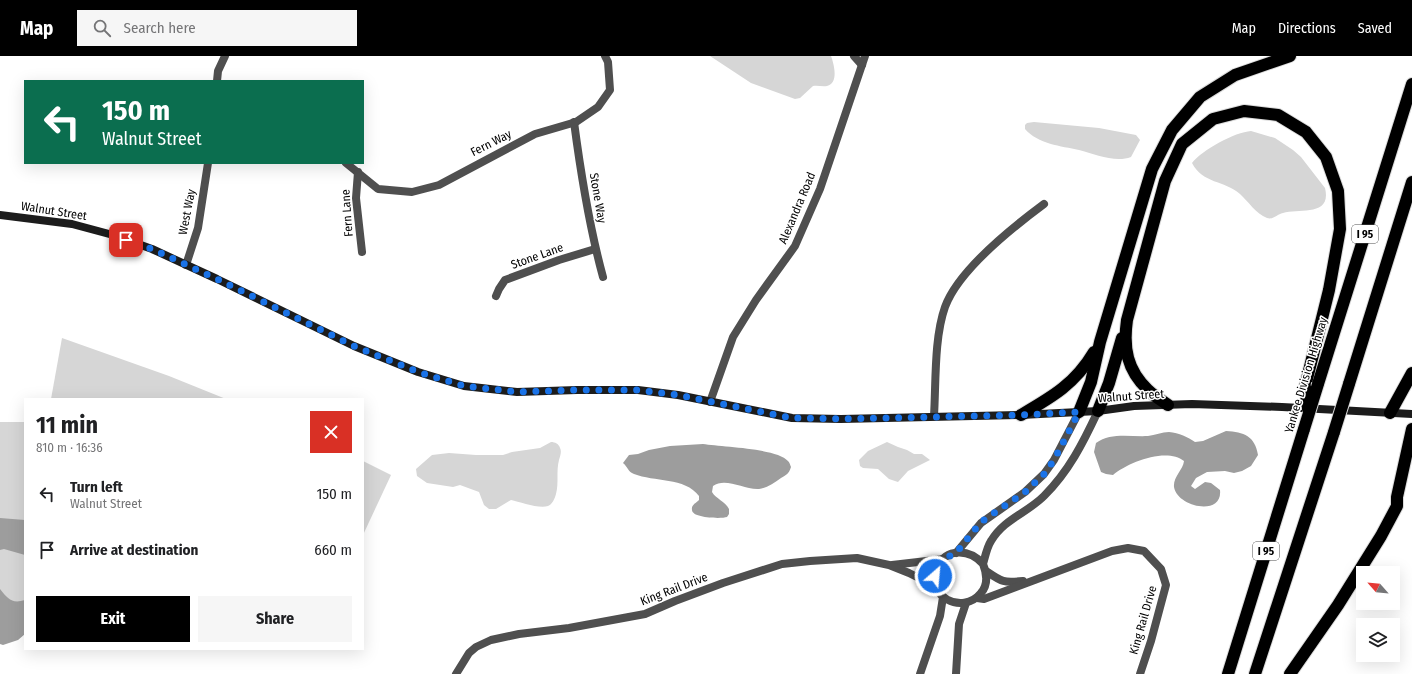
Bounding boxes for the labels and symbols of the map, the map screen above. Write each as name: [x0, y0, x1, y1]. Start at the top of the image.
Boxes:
street label: Fern Way: [468, 127, 514, 159]
street label: Alexandra Road: [776, 170, 818, 246]
street label: Stone Way: [587, 172, 609, 225]
street label: West Way: [176, 187, 198, 236]
street label: Fern Lane: [338, 189, 356, 237]
street label: Walnut Street: [20, 199, 88, 223]
pin: [109, 223, 143, 257]
road number: I 95: [1352, 225, 1378, 243]
street label: Stone Lane: [509, 240, 565, 272]
street label: Yankee Division Highway: [1282, 315, 1330, 435]
street label: Walnut Street: [1097, 387, 1165, 405]
road number: I 95: [1253, 542, 1279, 560]
position arrow: [914, 555, 956, 597]
north arrow: [1356, 566, 1400, 610]
street label: King Rail Drive: [638, 570, 710, 608]
street label: King Rail Drive: [1127, 584, 1160, 656]

